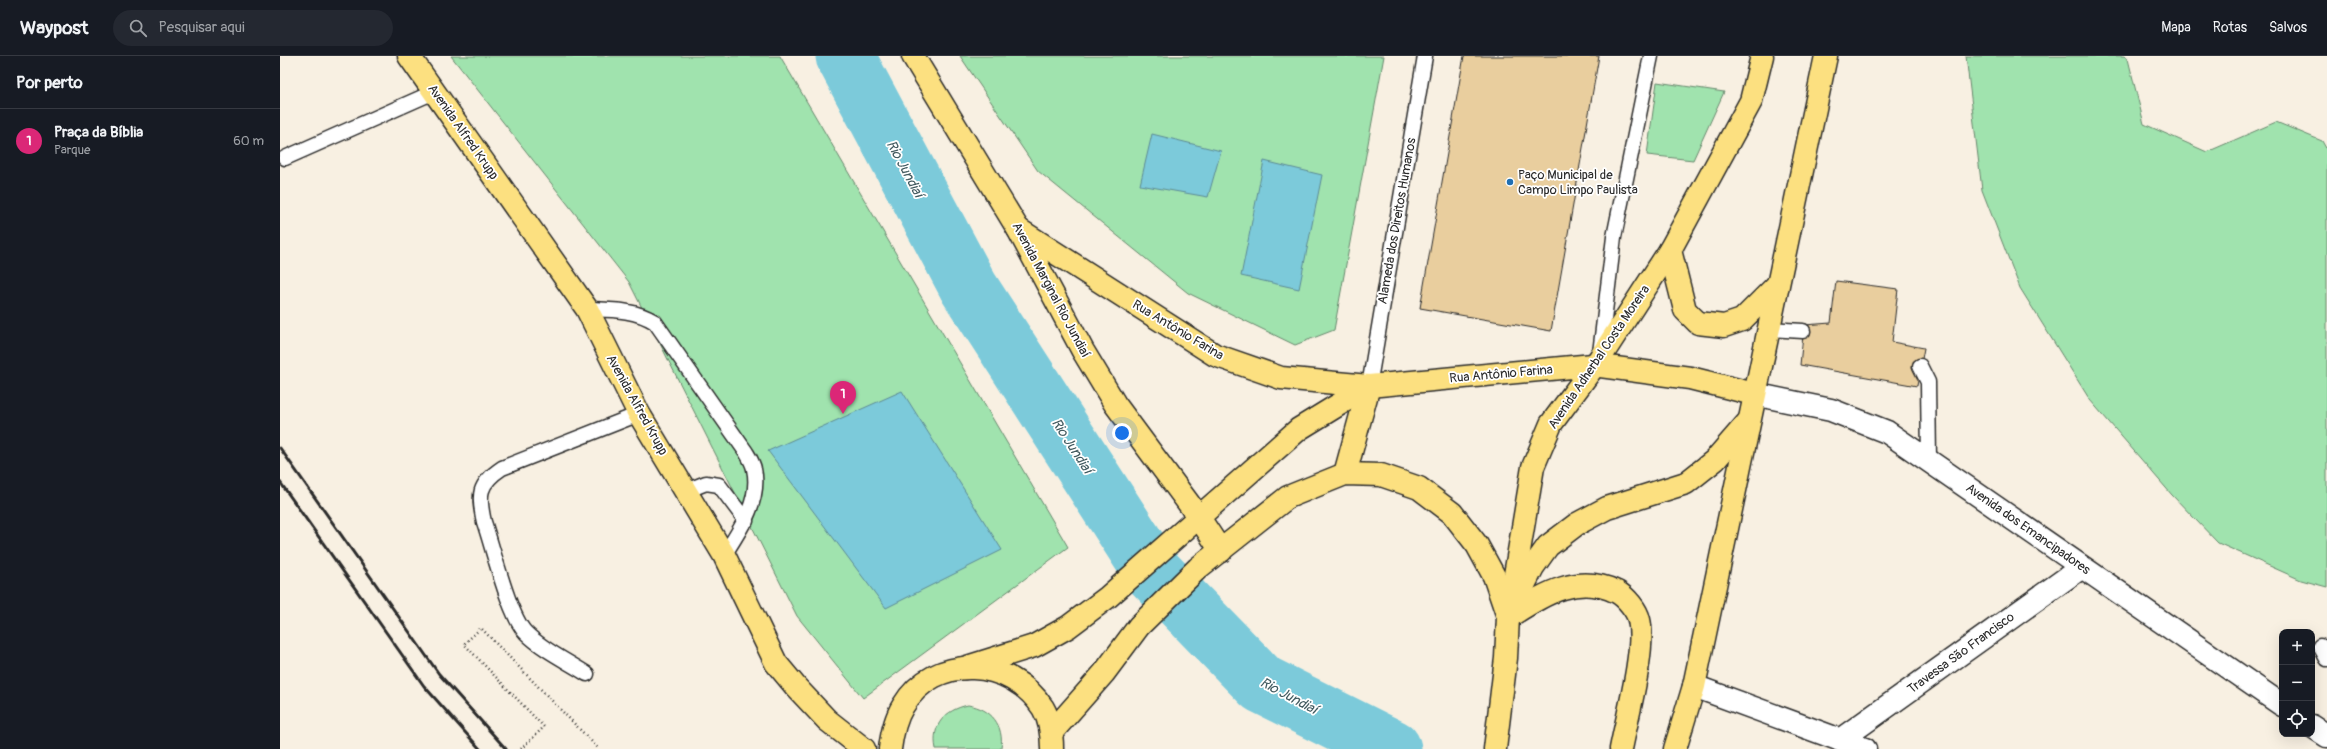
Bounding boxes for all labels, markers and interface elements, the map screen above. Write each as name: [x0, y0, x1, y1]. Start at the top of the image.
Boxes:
search box: [113, 10, 393, 46]
text: Waypost: [20, 16, 89, 40]
icon: search: [127, 17, 149, 39]
text: Pesquisar aqui: [159, 18, 245, 37]
text: Mapa: [2161, 19, 2191, 36]
text: Rotas: [2213, 19, 2247, 36]
text: Salvos: [2269, 19, 2307, 36]
text: Por perto: [16, 72, 83, 93]
street label: Avenida Alfred Krupp: [424, 81, 502, 183]
text: Praça da Bíblia: [54, 123, 143, 142]
text: 1: [26, 133, 32, 149]
text: 60 m: [233, 133, 264, 149]
street label: Alameda dos Direitos Humanos: [1374, 136, 1420, 306]
water label: Rio Jundiaí: [883, 137, 929, 203]
text: Parque: [54, 142, 90, 158]
place label: Paço Municipal de Campo Limpo Paulista: [1518, 167, 1638, 198]
marker: Paço Municipal de Campo Limpo Paulista: [1505, 177, 1515, 187]
street label: Avenida Marginal Rio Jundiaí: [1009, 220, 1094, 361]
street label: Avenida Adherbal Costa Moreira: [1545, 282, 1653, 432]
street label: Rua Antônio Farina: [1129, 296, 1227, 364]
street label: Avenida Alfred Krupp: [603, 352, 671, 458]
street label: Rua Antônio Farina: [1449, 362, 1553, 386]
pin: 1: [830, 381, 856, 414]
water label: Rio Jundiaí: [1048, 415, 1098, 479]
your location: [1112, 423, 1132, 443]
street label: Avenida dos Emancipadores: [1963, 480, 2094, 578]
street label: Travessa São Francisco: [1904, 609, 2018, 697]
map controls: [2279, 629, 2315, 737]
button: +: [2279, 629, 2315, 665]
button: −: [2279, 665, 2315, 701]
water label: Rio Jundiaí: [1257, 674, 1323, 720]
button: locate: [2279, 701, 2315, 737]

